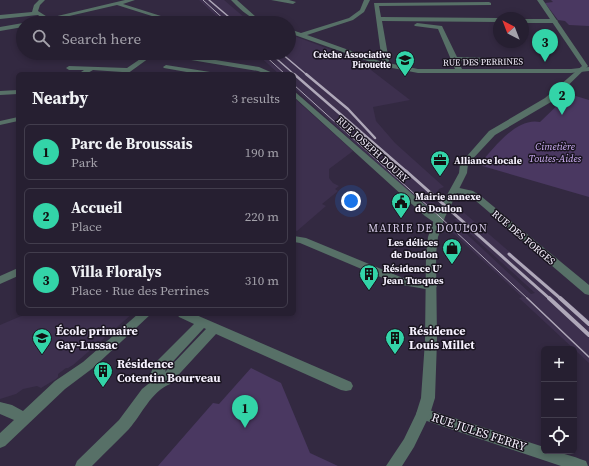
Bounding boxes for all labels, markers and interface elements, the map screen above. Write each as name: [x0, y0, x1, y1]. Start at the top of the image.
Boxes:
north arrow: [493, 12, 529, 48]
search box: [16, 16, 296, 60]
icon: search: [30, 27, 52, 49]
text: Search here: [62, 28, 141, 49]
pin: 3: [532, 29, 558, 62]
place label: Crèche Associative Pirouette: [313, 49, 391, 71]
school or university icon: Crèche Associative Pirouette: [394, 49, 416, 77]
street label: RUE DES PERRINES: [443, 55, 523, 69]
pin: 2: [549, 82, 575, 115]
text: Nearby: [32, 86, 88, 110]
text: 3 results: [232, 90, 280, 107]
street label: RUE JOSEPH DOURY: [334, 113, 412, 186]
text: Parc de Broussais: [71, 133, 193, 154]
park label: Cimetière Toutes-Aides: [529, 140, 582, 165]
text: 1: [42, 144, 50, 161]
text: 190 m: [245, 144, 279, 161]
office icon: Alliance locale: [429, 149, 451, 177]
text: Park: [71, 154, 98, 171]
place label: Alliance locale: [454, 154, 522, 167]
place label: Mairie annexe de Doulon: [415, 190, 481, 215]
your location: [341, 191, 361, 211]
public building icon: Mairie annexe de Doulon: [390, 191, 412, 219]
text: Accueil: [71, 197, 122, 218]
street label: RUE DES FORGES: [489, 207, 558, 268]
text: 2: [42, 208, 50, 225]
text: 220 m: [245, 208, 279, 225]
text: Place: [71, 218, 102, 235]
district label: MAIRIE DE DOULON: [368, 221, 488, 236]
place label: Les délices de Doulon: [388, 236, 438, 261]
shop icon: Les délices de Doulon: [441, 237, 463, 265]
text: Villa Floralys: [71, 261, 162, 282]
place label: Résidence U’ Jean Tusques: [382, 262, 444, 287]
building icon: Résidence U’ Jean Tusques: [358, 263, 380, 291]
text: 3: [42, 272, 50, 289]
text: 310 m: [245, 272, 279, 289]
text: Place · Rue des Perrines: [71, 282, 209, 299]
place label: École primaire Gay-Lussac: [56, 323, 138, 353]
place label: Résidence Louis Millet: [409, 323, 475, 353]
school or university icon: École primaire Gay-Lussac: [31, 327, 53, 355]
building icon: Résidence Louis Millet: [384, 327, 406, 355]
map controls: [541, 346, 577, 454]
button: +: [541, 346, 577, 382]
place label: Résidence Cotentin Bourveau: [117, 356, 221, 386]
building icon: Résidence Cotentin Bourveau: [92, 360, 114, 388]
button: −: [541, 382, 577, 418]
pin: 1: [232, 395, 258, 428]
street label: RUE JULES FERRY: [430, 409, 529, 455]
button: locate: [541, 418, 577, 454]

